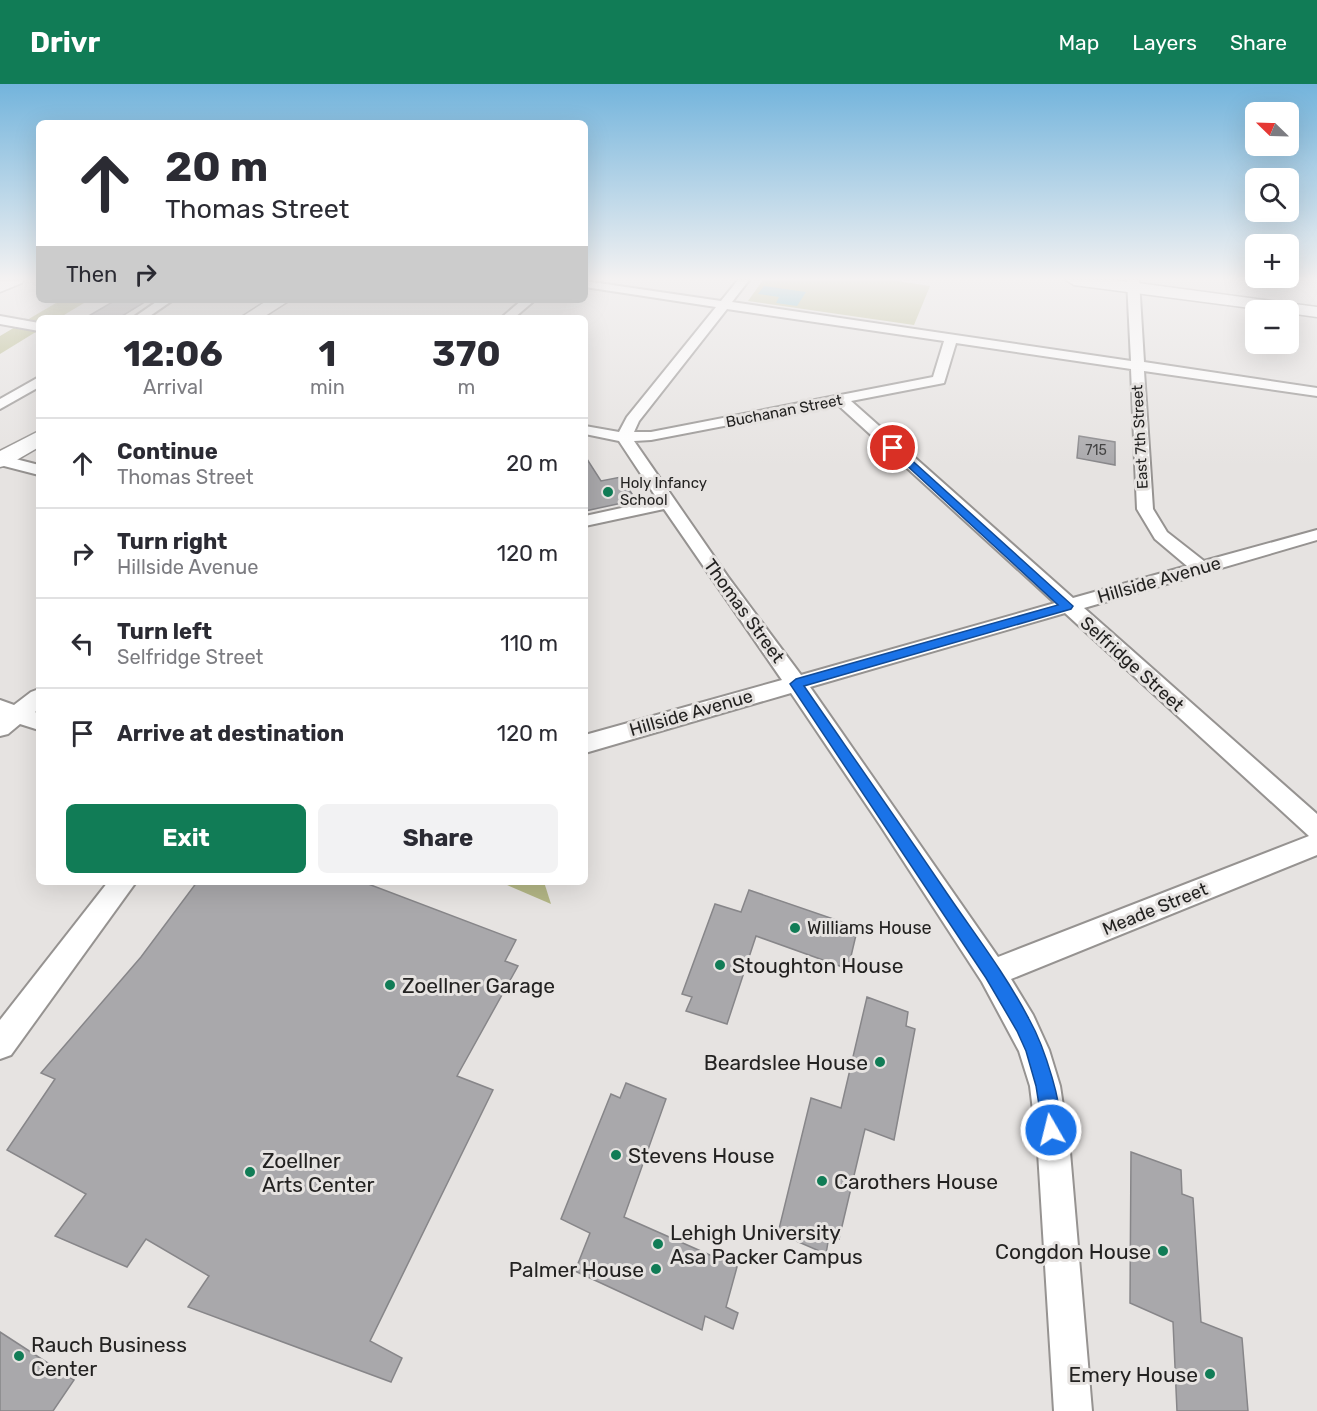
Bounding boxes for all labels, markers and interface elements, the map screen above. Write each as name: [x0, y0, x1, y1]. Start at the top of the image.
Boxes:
text: Drivr: [30, 26, 100, 59]
text: Map: [1058, 30, 1099, 55]
text: Layers: [1132, 30, 1197, 55]
text: Share: [1230, 30, 1287, 55]
north arrow: [1245, 102, 1299, 156]
map controls: [1245, 102, 1299, 354]
text: 20 m: [165, 142, 268, 192]
icon: ahead: [66, 144, 144, 222]
button: search: [1245, 168, 1299, 222]
text: Thomas Street: [165, 193, 349, 225]
button: +: [1245, 234, 1299, 288]
icon: right: [129, 258, 162, 291]
text: Then: [66, 261, 117, 288]
button: −: [1245, 300, 1299, 354]
text: 12:06: [123, 332, 223, 375]
text: 1: [318, 332, 336, 375]
text: 370: [432, 332, 501, 375]
text: Arrival: [143, 375, 203, 399]
text: min: [310, 375, 345, 399]
text: m: [457, 375, 475, 399]
street label: East 7th Street: [1128, 384, 1152, 490]
street label: Buchanan Street: [724, 391, 844, 431]
pin: [867, 422, 918, 473]
icon: arrive: [876, 431, 909, 464]
text: Continue: [117, 438, 218, 465]
house number: 715: [1085, 442, 1107, 459]
icon: ahead: [66, 447, 99, 480]
text: 20 m: [506, 450, 558, 477]
text: Thomas Street: [117, 465, 254, 489]
place label: Holy Infancy School: [620, 474, 707, 509]
marker: Holy Infancy School: [601, 485, 615, 499]
text: Turn right: [117, 528, 227, 555]
icon: right: [66, 537, 99, 570]
text: 120 m: [497, 540, 558, 567]
street label: Hillside Avenue: [1095, 552, 1223, 608]
text: Hillside Avenue: [117, 555, 258, 579]
street label: Thomas Street: [699, 555, 789, 667]
street label: Selfridge Street: [1076, 612, 1188, 716]
text: Turn left: [117, 618, 212, 645]
icon: left: [66, 627, 99, 660]
text: 110 m: [500, 630, 558, 657]
text: Selfridge Street: [117, 645, 263, 669]
street label: Hillside Avenue: [627, 685, 755, 741]
icon: arrive: [66, 717, 99, 750]
text: Arrive at destination: [117, 720, 344, 747]
text: 120 m: [497, 720, 558, 747]
button: Exit: [66, 804, 306, 873]
button: Share: [318, 804, 558, 873]
street label: Meade Street: [1099, 878, 1211, 940]
place label: Williams House: [807, 917, 932, 939]
marker: Williams House: [788, 921, 802, 935]
place label: Stoughton House: [732, 953, 903, 978]
marker: Stoughton House: [713, 958, 727, 972]
place label: Zoellner Garage: [402, 973, 555, 998]
marker: Zoellner Garage: [383, 978, 397, 992]
place label: Beardslee House: [704, 1050, 868, 1075]
marker: Beardslee House: [873, 1055, 887, 1069]
position arrow: [1019, 1098, 1083, 1162]
place label: Stevens House: [628, 1143, 774, 1168]
place label: Zoellner Arts Center: [262, 1148, 374, 1197]
marker: Stevens House: [609, 1148, 623, 1162]
marker: Zoellner Arts Center: [243, 1165, 257, 1179]
place label: Carothers House: [834, 1169, 998, 1194]
marker: Carothers House: [815, 1174, 829, 1188]
place label: Lehigh University Asa Packer Campus: [670, 1220, 863, 1269]
marker: Lehigh University Asa Packer Campus: [651, 1237, 665, 1251]
place label: Congdon House: [995, 1239, 1151, 1264]
marker: Congdon House: [1156, 1244, 1170, 1258]
place label: Palmer House: [509, 1257, 644, 1282]
marker: Palmer House: [649, 1262, 663, 1276]
place label: Rauch Business Center: [31, 1332, 187, 1381]
marker: Rauch Business Center: [12, 1349, 26, 1363]
place label: Emery House: [1069, 1362, 1198, 1387]
marker: Emery House: [1203, 1367, 1217, 1381]

